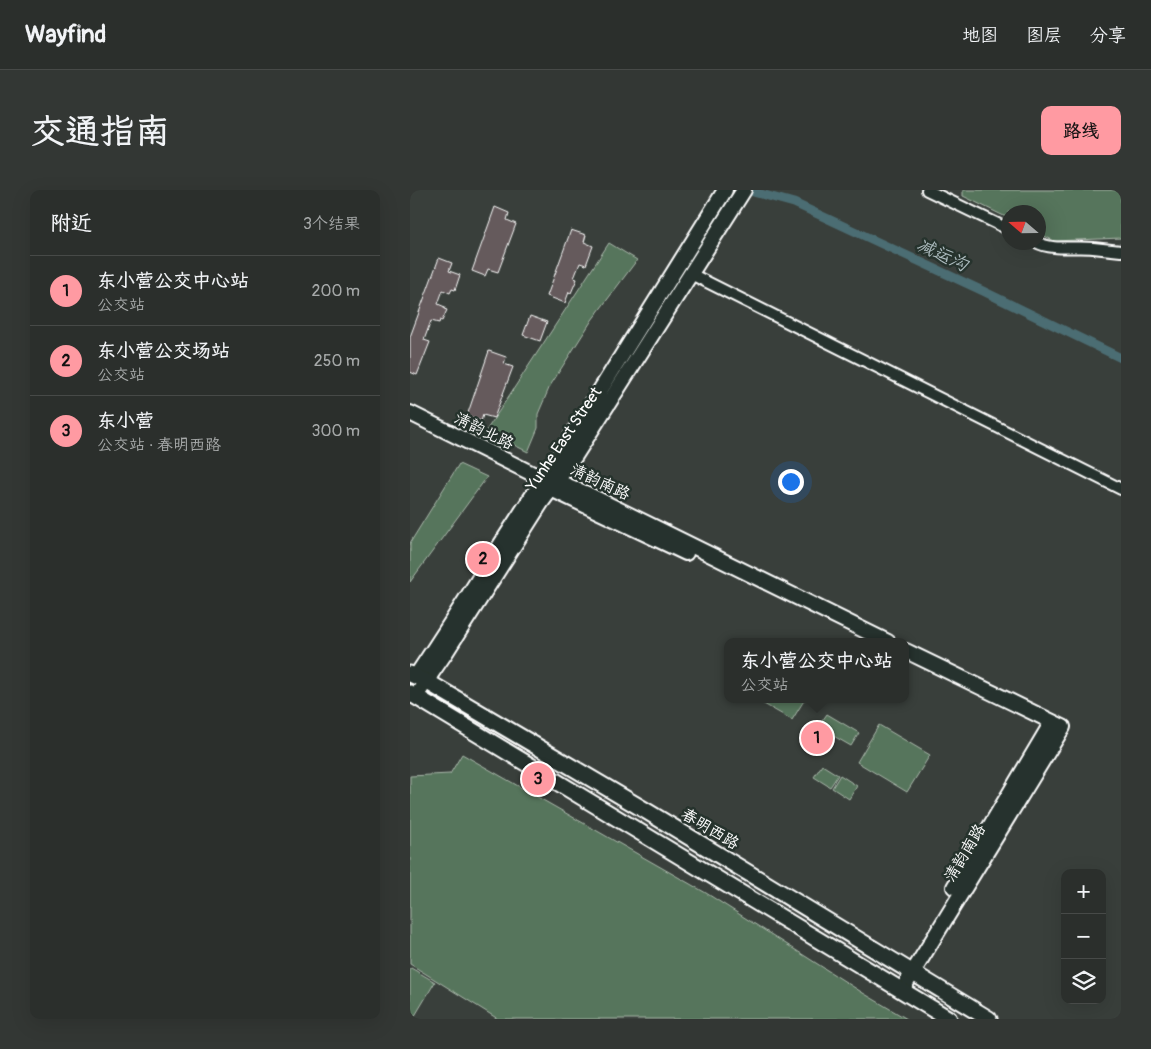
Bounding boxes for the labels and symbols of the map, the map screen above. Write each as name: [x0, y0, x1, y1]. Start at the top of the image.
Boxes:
north arrow: [1001, 205, 1046, 250]
water label: 减运沟: [913, 233, 973, 278]
street label: Yunhe East Street: [521, 383, 606, 496]
street label: 清韵北路: [451, 408, 517, 454]
street label: 清韵南路: [567, 459, 633, 505]
your location: [778, 469, 804, 495]
pin: 2: [467, 540, 499, 578]
pin: 1: [801, 719, 833, 757]
pin: 3: [522, 760, 554, 798]
street label: 春明西路: [677, 804, 743, 854]
street label: 清韵南路: [940, 820, 990, 886]

